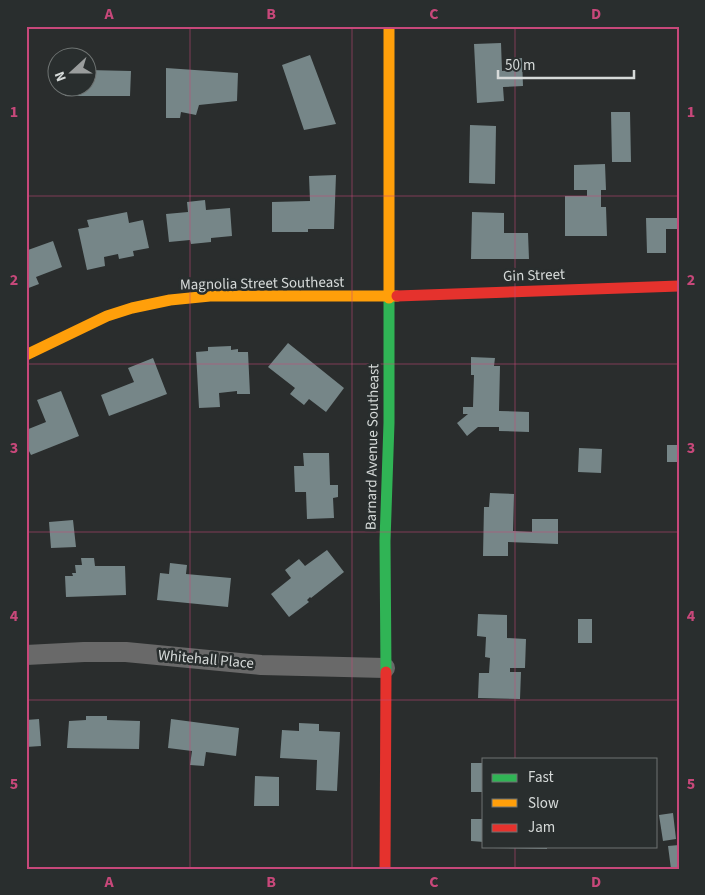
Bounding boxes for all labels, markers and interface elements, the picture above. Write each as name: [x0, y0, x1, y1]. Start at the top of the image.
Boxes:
text: A: [103, 3, 114, 25]
text: B: [266, 3, 276, 25]
text: C: [429, 3, 439, 25]
text: D: [591, 3, 601, 25]
north arrow: [48, 48, 98, 98]
scale bar: [498, 48, 634, 80]
text: 50 m: [505, 55, 535, 76]
text: N: [50, 68, 72, 84]
text: 1: [10, 101, 18, 123]
text: 1: [687, 101, 695, 123]
street label: Gin Street: [503, 264, 565, 287]
text: 2: [10, 269, 18, 291]
text: 2: [687, 269, 695, 291]
street label: Magnolia Street Southeast: [180, 272, 344, 295]
street label: Barnard Avenue Southeast: [361, 364, 384, 530]
text: 3: [10, 437, 18, 459]
text: 3: [687, 437, 695, 459]
text: 4: [10, 605, 19, 627]
text: 4: [687, 605, 696, 627]
street label: Whitehall Place: [157, 645, 255, 674]
legend: [482, 758, 658, 848]
text: Fast: [528, 767, 554, 788]
text: 5: [10, 773, 18, 795]
text: 5: [687, 773, 695, 795]
text: Slow: [528, 793, 559, 814]
text: Jam: [528, 817, 555, 838]
text: A: [103, 871, 114, 893]
text: B: [266, 871, 276, 893]
text: C: [429, 871, 439, 893]
text: D: [591, 871, 601, 893]

